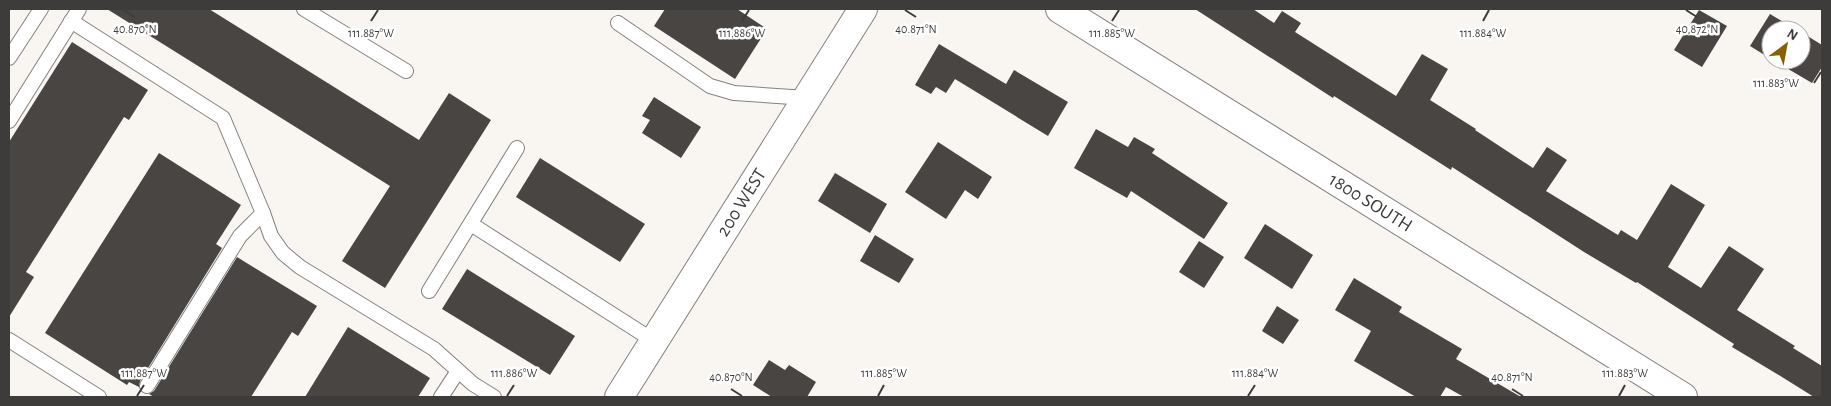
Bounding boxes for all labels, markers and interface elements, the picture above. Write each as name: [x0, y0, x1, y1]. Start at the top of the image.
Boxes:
north arrow: [1761, 20, 1811, 70]
text: 40.870°N: [113, 23, 157, 35]
text: 40.871°N: [895, 23, 937, 35]
text: 40.872°N: [1676, 23, 1718, 35]
text: N: [1785, 26, 1800, 43]
text: 111.887°W: [348, 27, 394, 39]
text: 111.886°W: [719, 27, 766, 39]
text: 111.885°W: [1089, 27, 1135, 39]
text: 111.884°W: [1460, 27, 1507, 39]
text: 111.883°W: [1753, 77, 1799, 89]
street label: 200 WEST: [713, 165, 770, 240]
street label: 1800 SOUTH: [1326, 170, 1416, 235]
text: 111.887°W: [121, 367, 167, 379]
text: 111.886°W: [491, 367, 538, 379]
text: 111.885°W: [861, 367, 907, 379]
text: 111.884°W: [1232, 367, 1279, 379]
text: 111.883°W: [1602, 367, 1648, 379]
text: 40.870°N: [709, 371, 753, 383]
text: 40.871°N: [1491, 371, 1533, 383]

